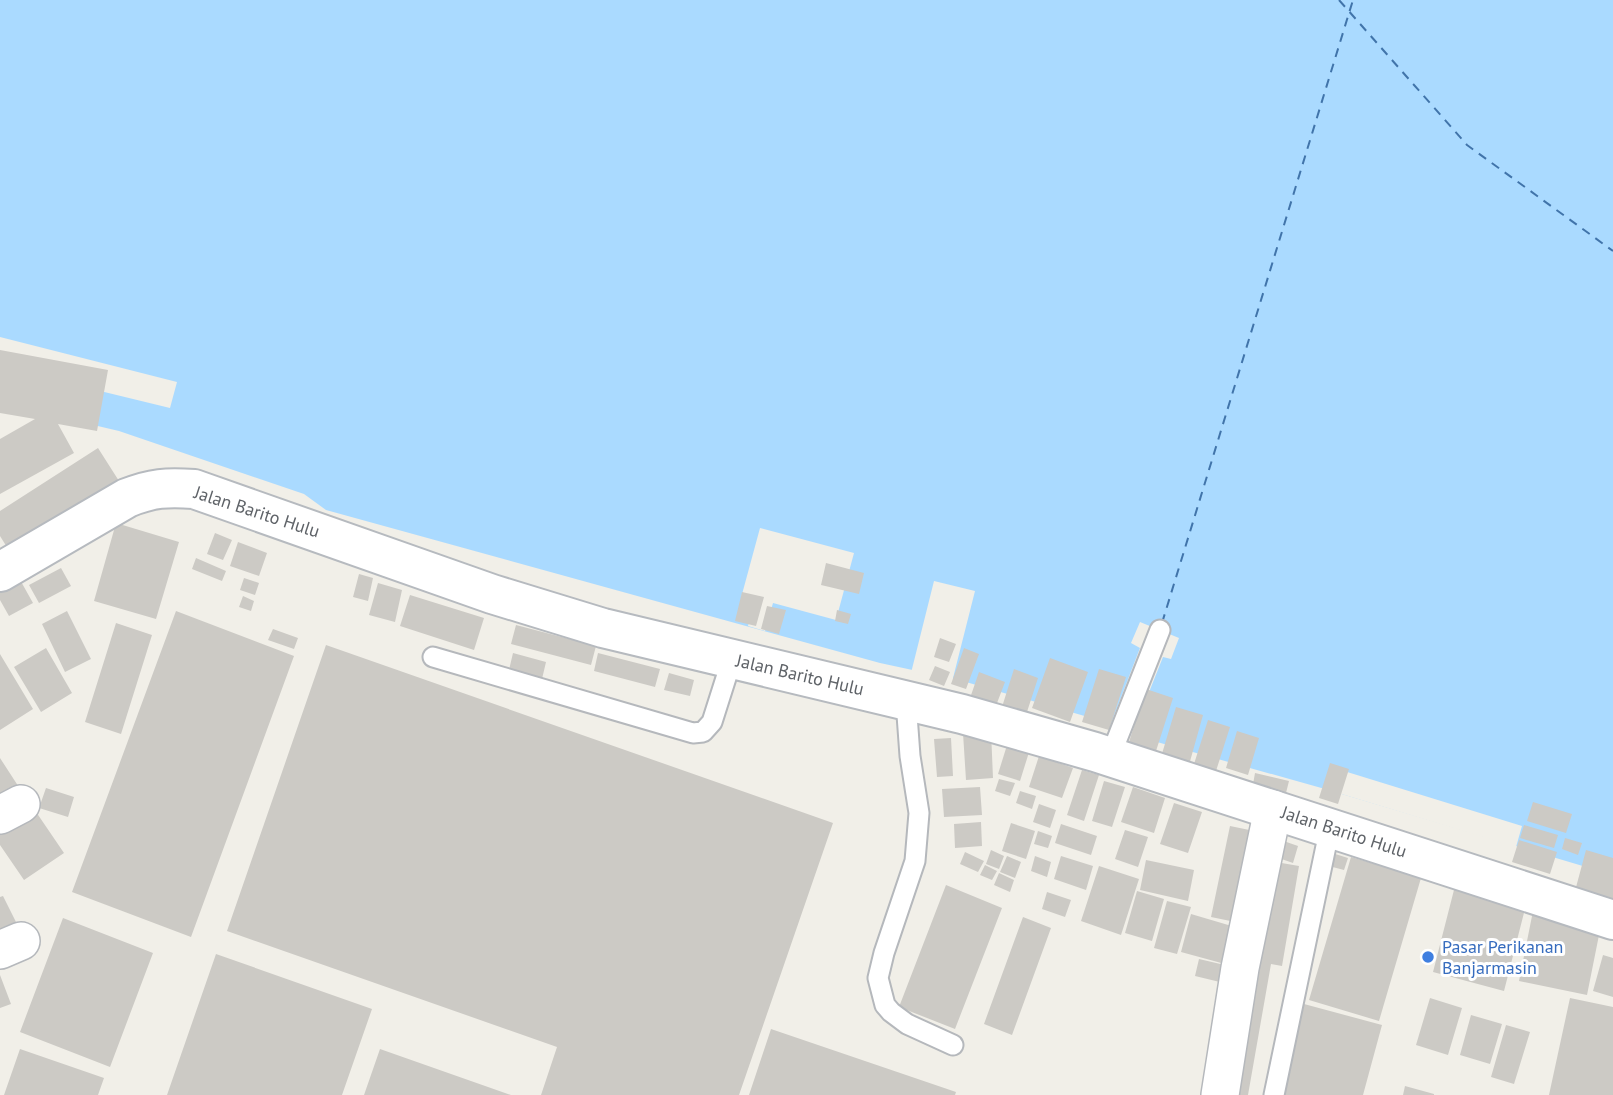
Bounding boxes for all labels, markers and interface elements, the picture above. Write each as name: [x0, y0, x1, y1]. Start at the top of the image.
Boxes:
street label: Jalan Barito Hulu: [191, 480, 323, 543]
street label: Jalan Barito Hulu: [733, 648, 866, 700]
street label: Jalan Barito Hulu: [1278, 800, 1410, 863]
place label: Pasar Perikanan Banjarmasin: [1442, 935, 1563, 979]
marker: Pasar Perikanan Banjarmasin: [1420, 949, 1436, 965]

